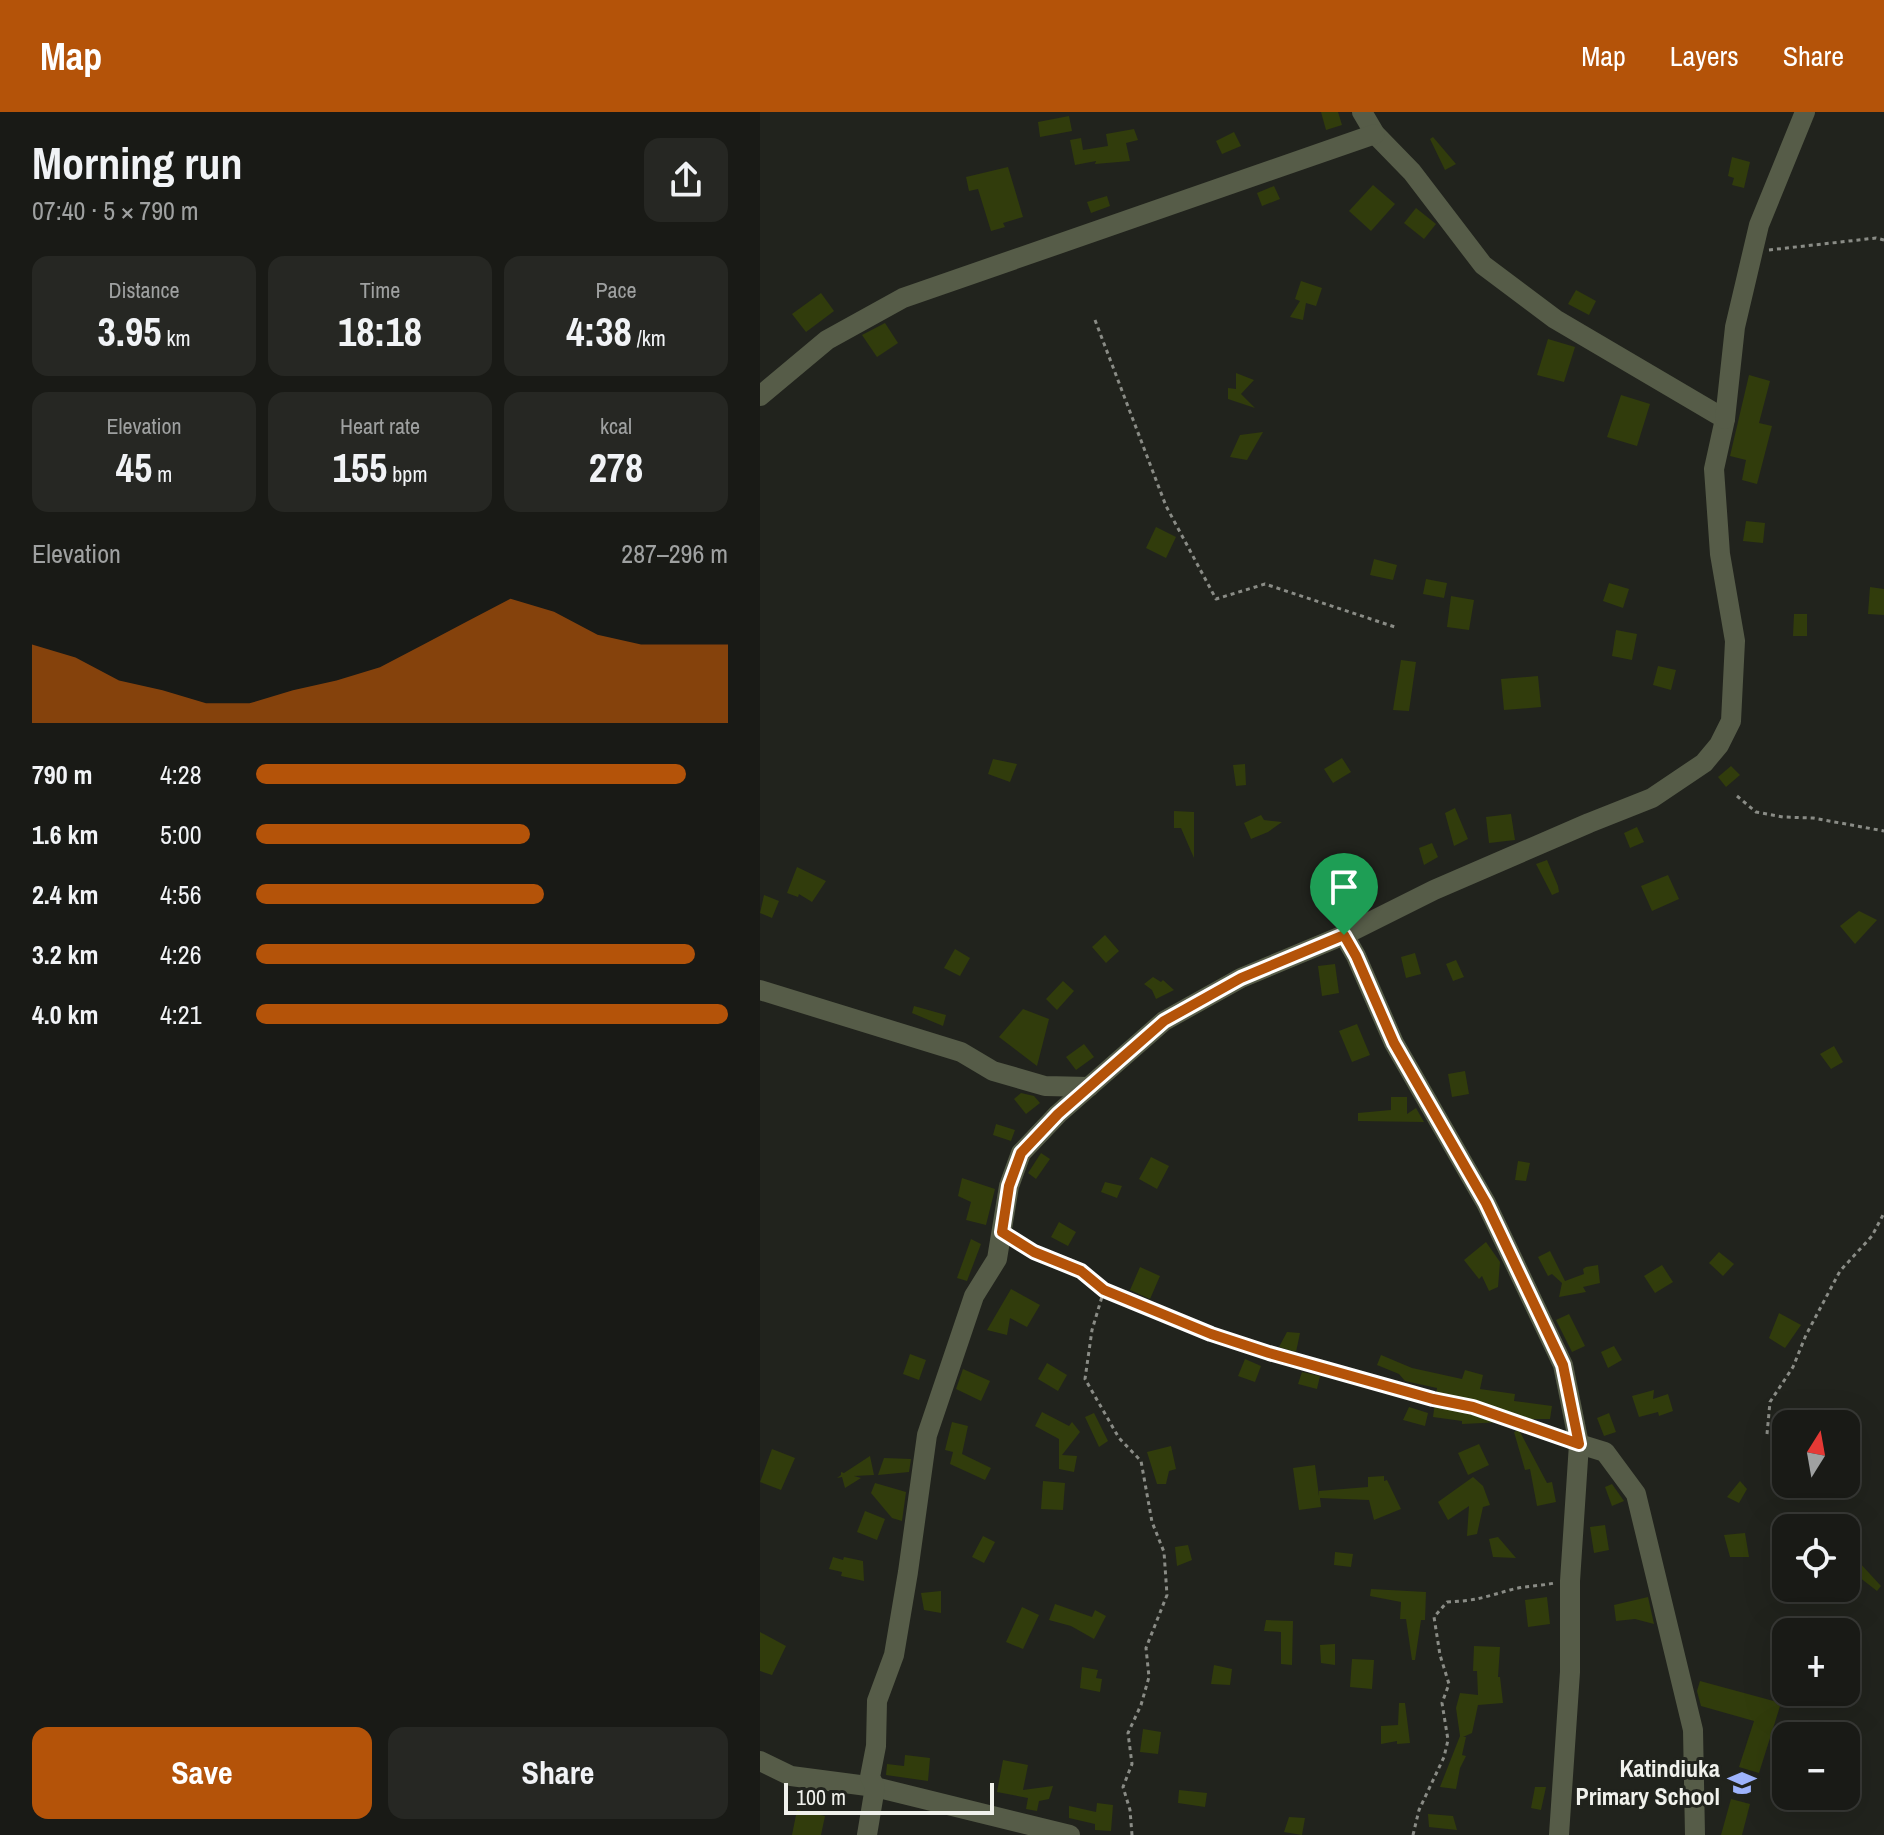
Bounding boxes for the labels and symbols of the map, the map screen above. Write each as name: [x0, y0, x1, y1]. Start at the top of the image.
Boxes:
pin: [1310, 853, 1378, 935]
north arrow: [1772, 1410, 1860, 1498]
place label: Katindiuka Primary School: [1576, 1752, 1720, 1812]
school or university icon: Katindiuka Primary School: [1727, 1768, 1757, 1798]
scale bar: [784, 1779, 994, 1815]

